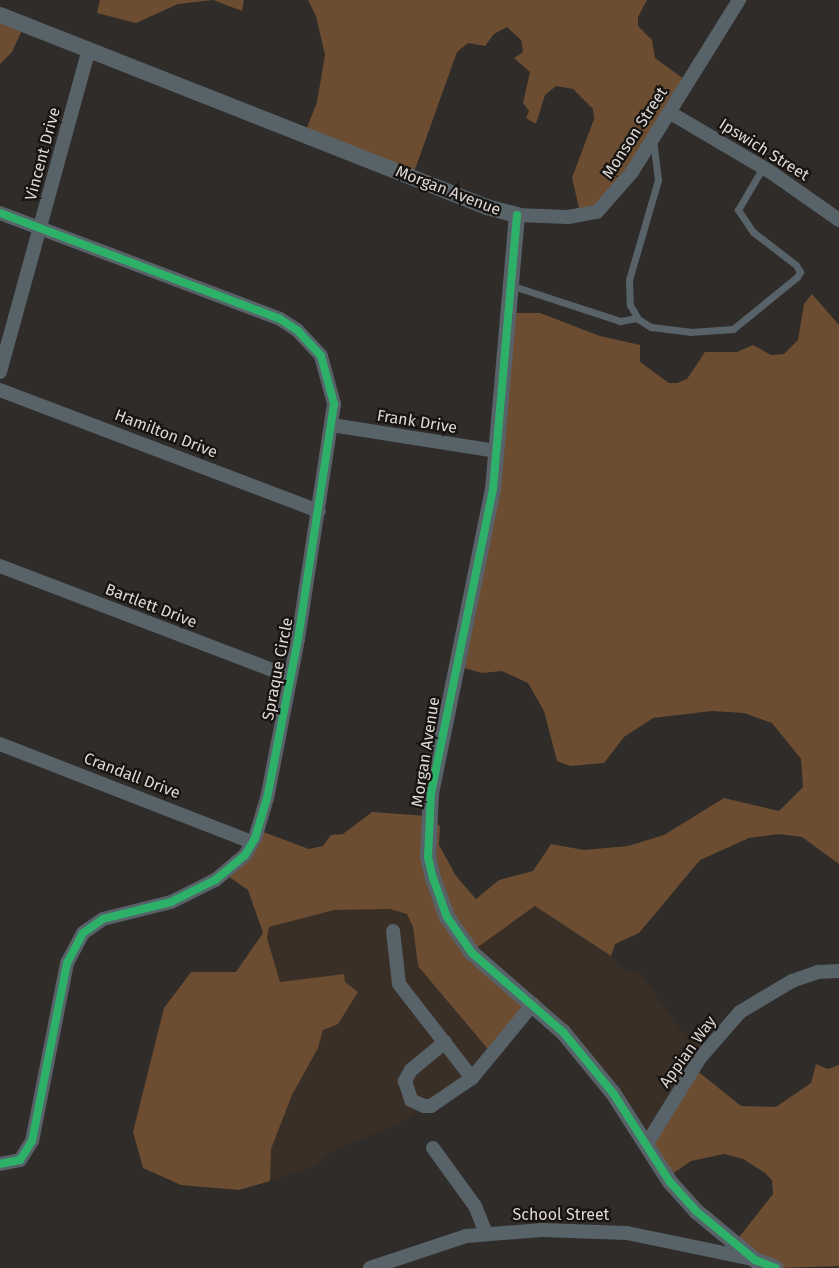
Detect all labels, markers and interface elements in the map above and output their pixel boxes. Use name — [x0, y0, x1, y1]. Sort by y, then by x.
street label: Monson Street — [598, 84, 672, 182]
street label: Vincent Drive — [21, 105, 65, 203]
street label: Ipswich Street — [716, 115, 812, 185]
street label: Morgan Avenue — [393, 162, 503, 220]
street label: Hamilton Drive — [112, 406, 220, 462]
street label: Frank Drive — [376, 406, 458, 438]
street label: Bartlett Drive — [102, 580, 200, 632]
street label: Spraque Circle — [259, 616, 297, 722]
street label: Morgan Avenue — [408, 696, 444, 808]
street label: Crandall Drive — [81, 749, 183, 803]
street label: Appian Way — [656, 1012, 720, 1092]
street label: School Street — [513, 1205, 609, 1225]

